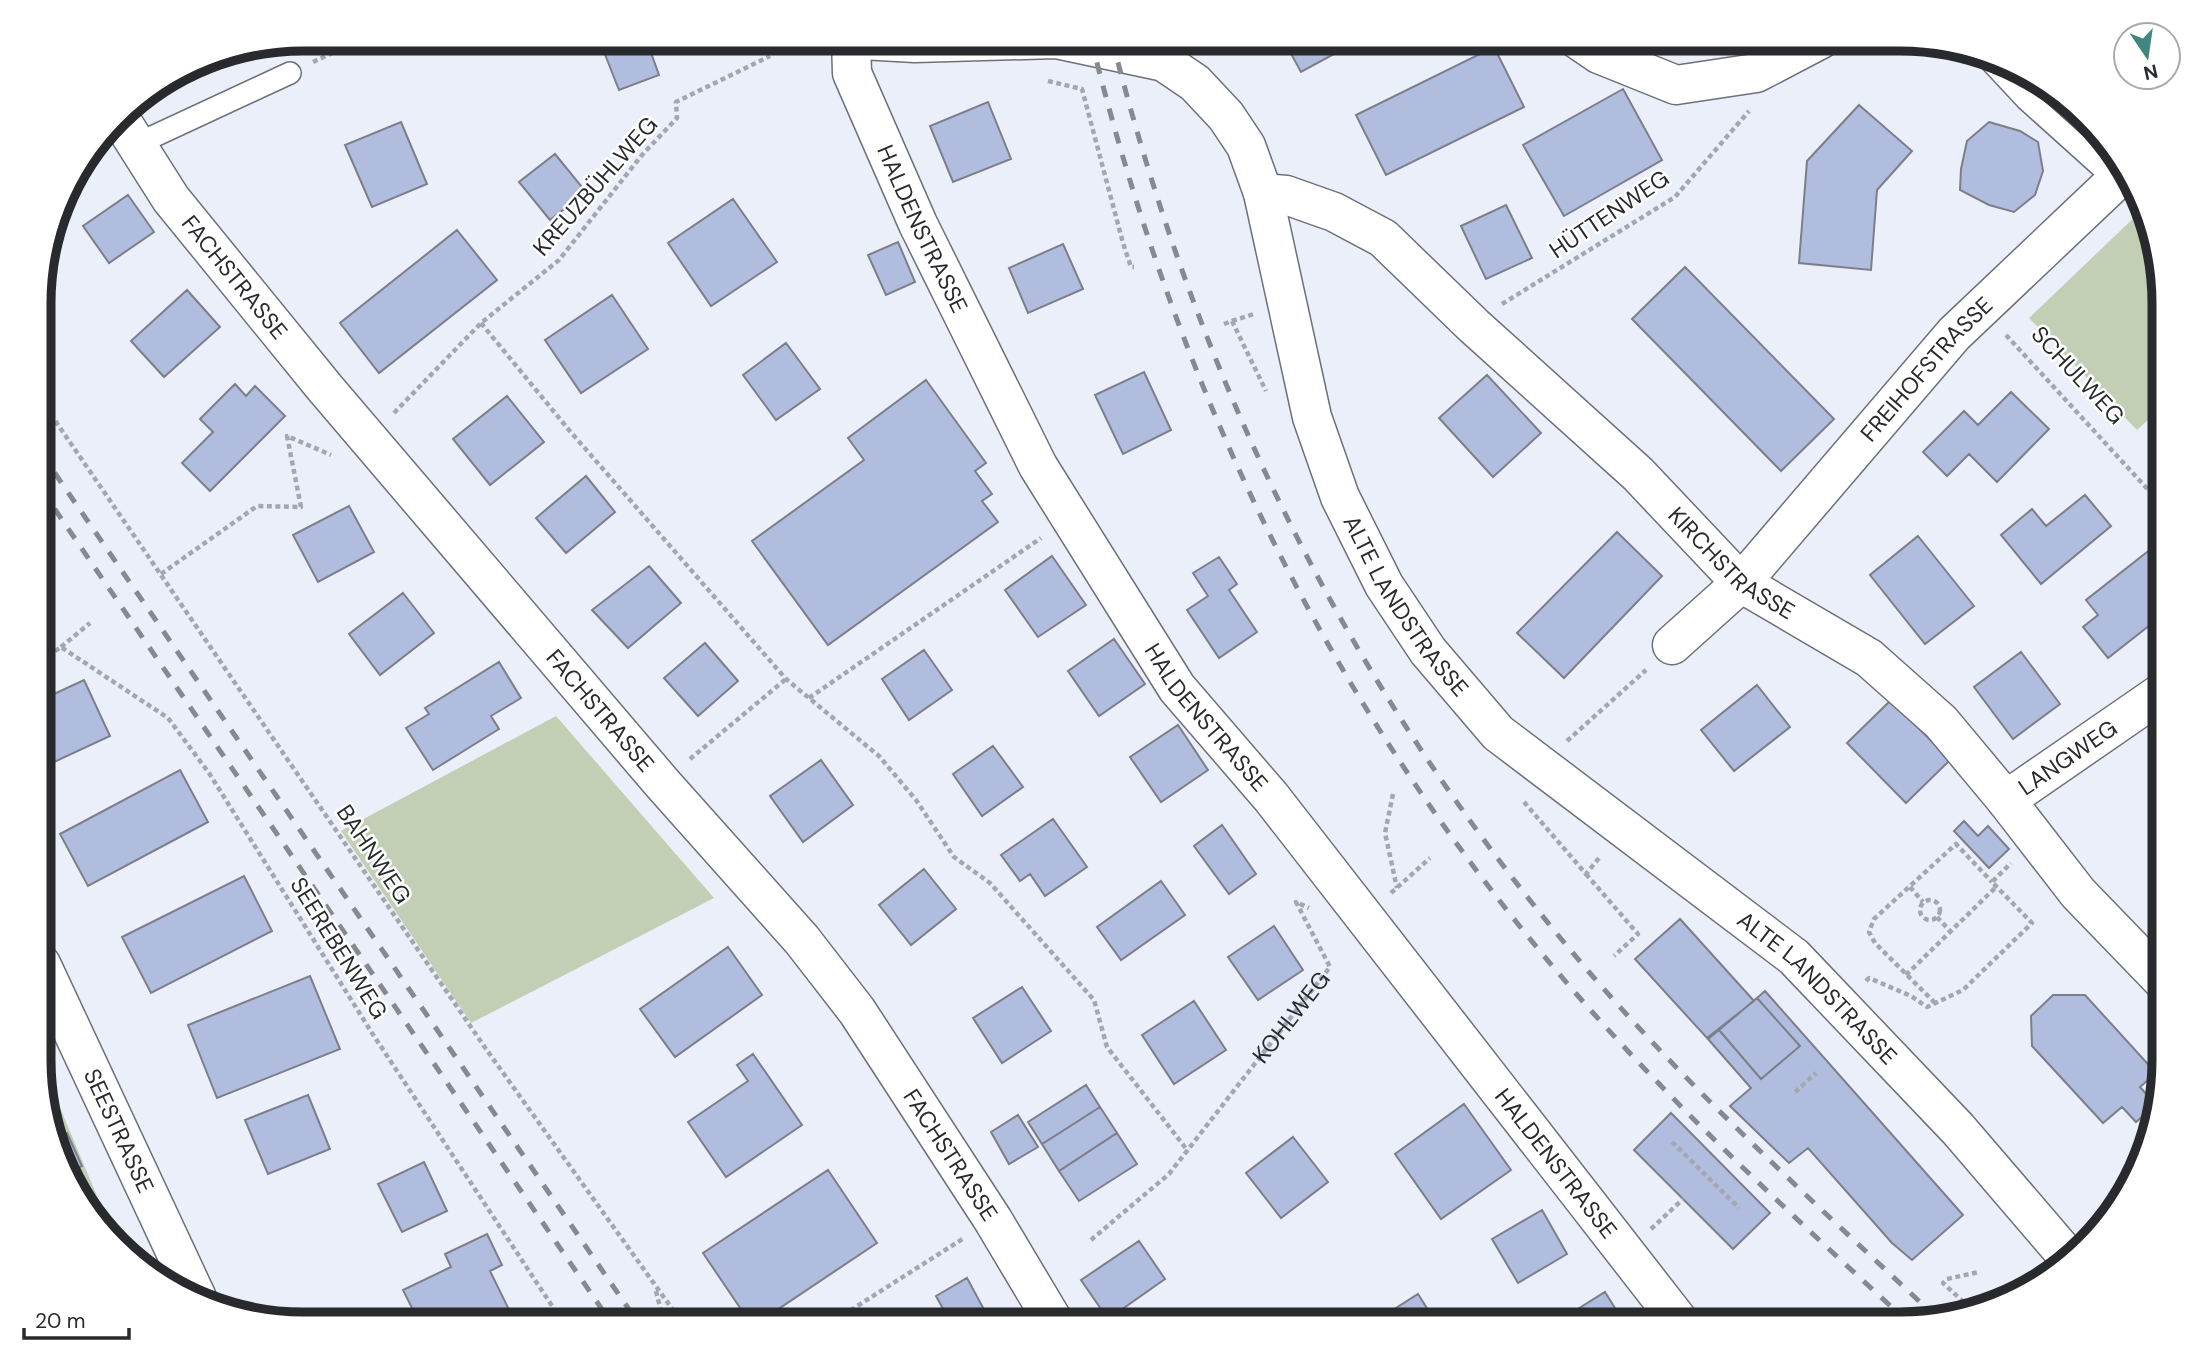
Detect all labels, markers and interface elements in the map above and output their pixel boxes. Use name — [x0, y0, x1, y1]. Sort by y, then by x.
north arrow — [2112, 21, 2182, 91]
text: N — [2141, 58, 2160, 86]
street label: KREUZBÜHLWEG — [526, 110, 664, 262]
street label: HALDENSTRASSE — [870, 140, 975, 318]
street label: HÜTTENWEG — [1543, 163, 1675, 265]
street label: FACHSTRASSE — [175, 209, 294, 346]
street label: FREIHOFSTRASSE — [1854, 290, 1999, 448]
street label: SCHULWEG — [2025, 320, 2131, 430]
street label: KIRCHSTRASSE — [1662, 500, 1800, 626]
street label: ALTE LANDSTRASSE — [1337, 510, 1475, 703]
street label: HALDENSTRASSE — [1138, 638, 1275, 798]
street label: FACHSTRASSE — [540, 643, 661, 778]
street label: LANGWEG — [2013, 713, 2123, 802]
street label: BAHNWEG — [330, 799, 418, 909]
street label: SEEREBENWEG — [284, 872, 394, 1024]
street label: ALTE LANDSTRASSE — [1731, 904, 1904, 1071]
street label: KOHLWEG — [1246, 965, 1336, 1069]
street label: SEESTRASSE — [77, 1064, 161, 1198]
street label: HALDENSTRASSE — [1488, 1082, 1624, 1245]
street label: FACHSTRASSE — [897, 1083, 1005, 1227]
scale bar — [24, 1296, 130, 1340]
text: 20 m — [35, 1307, 86, 1335]

